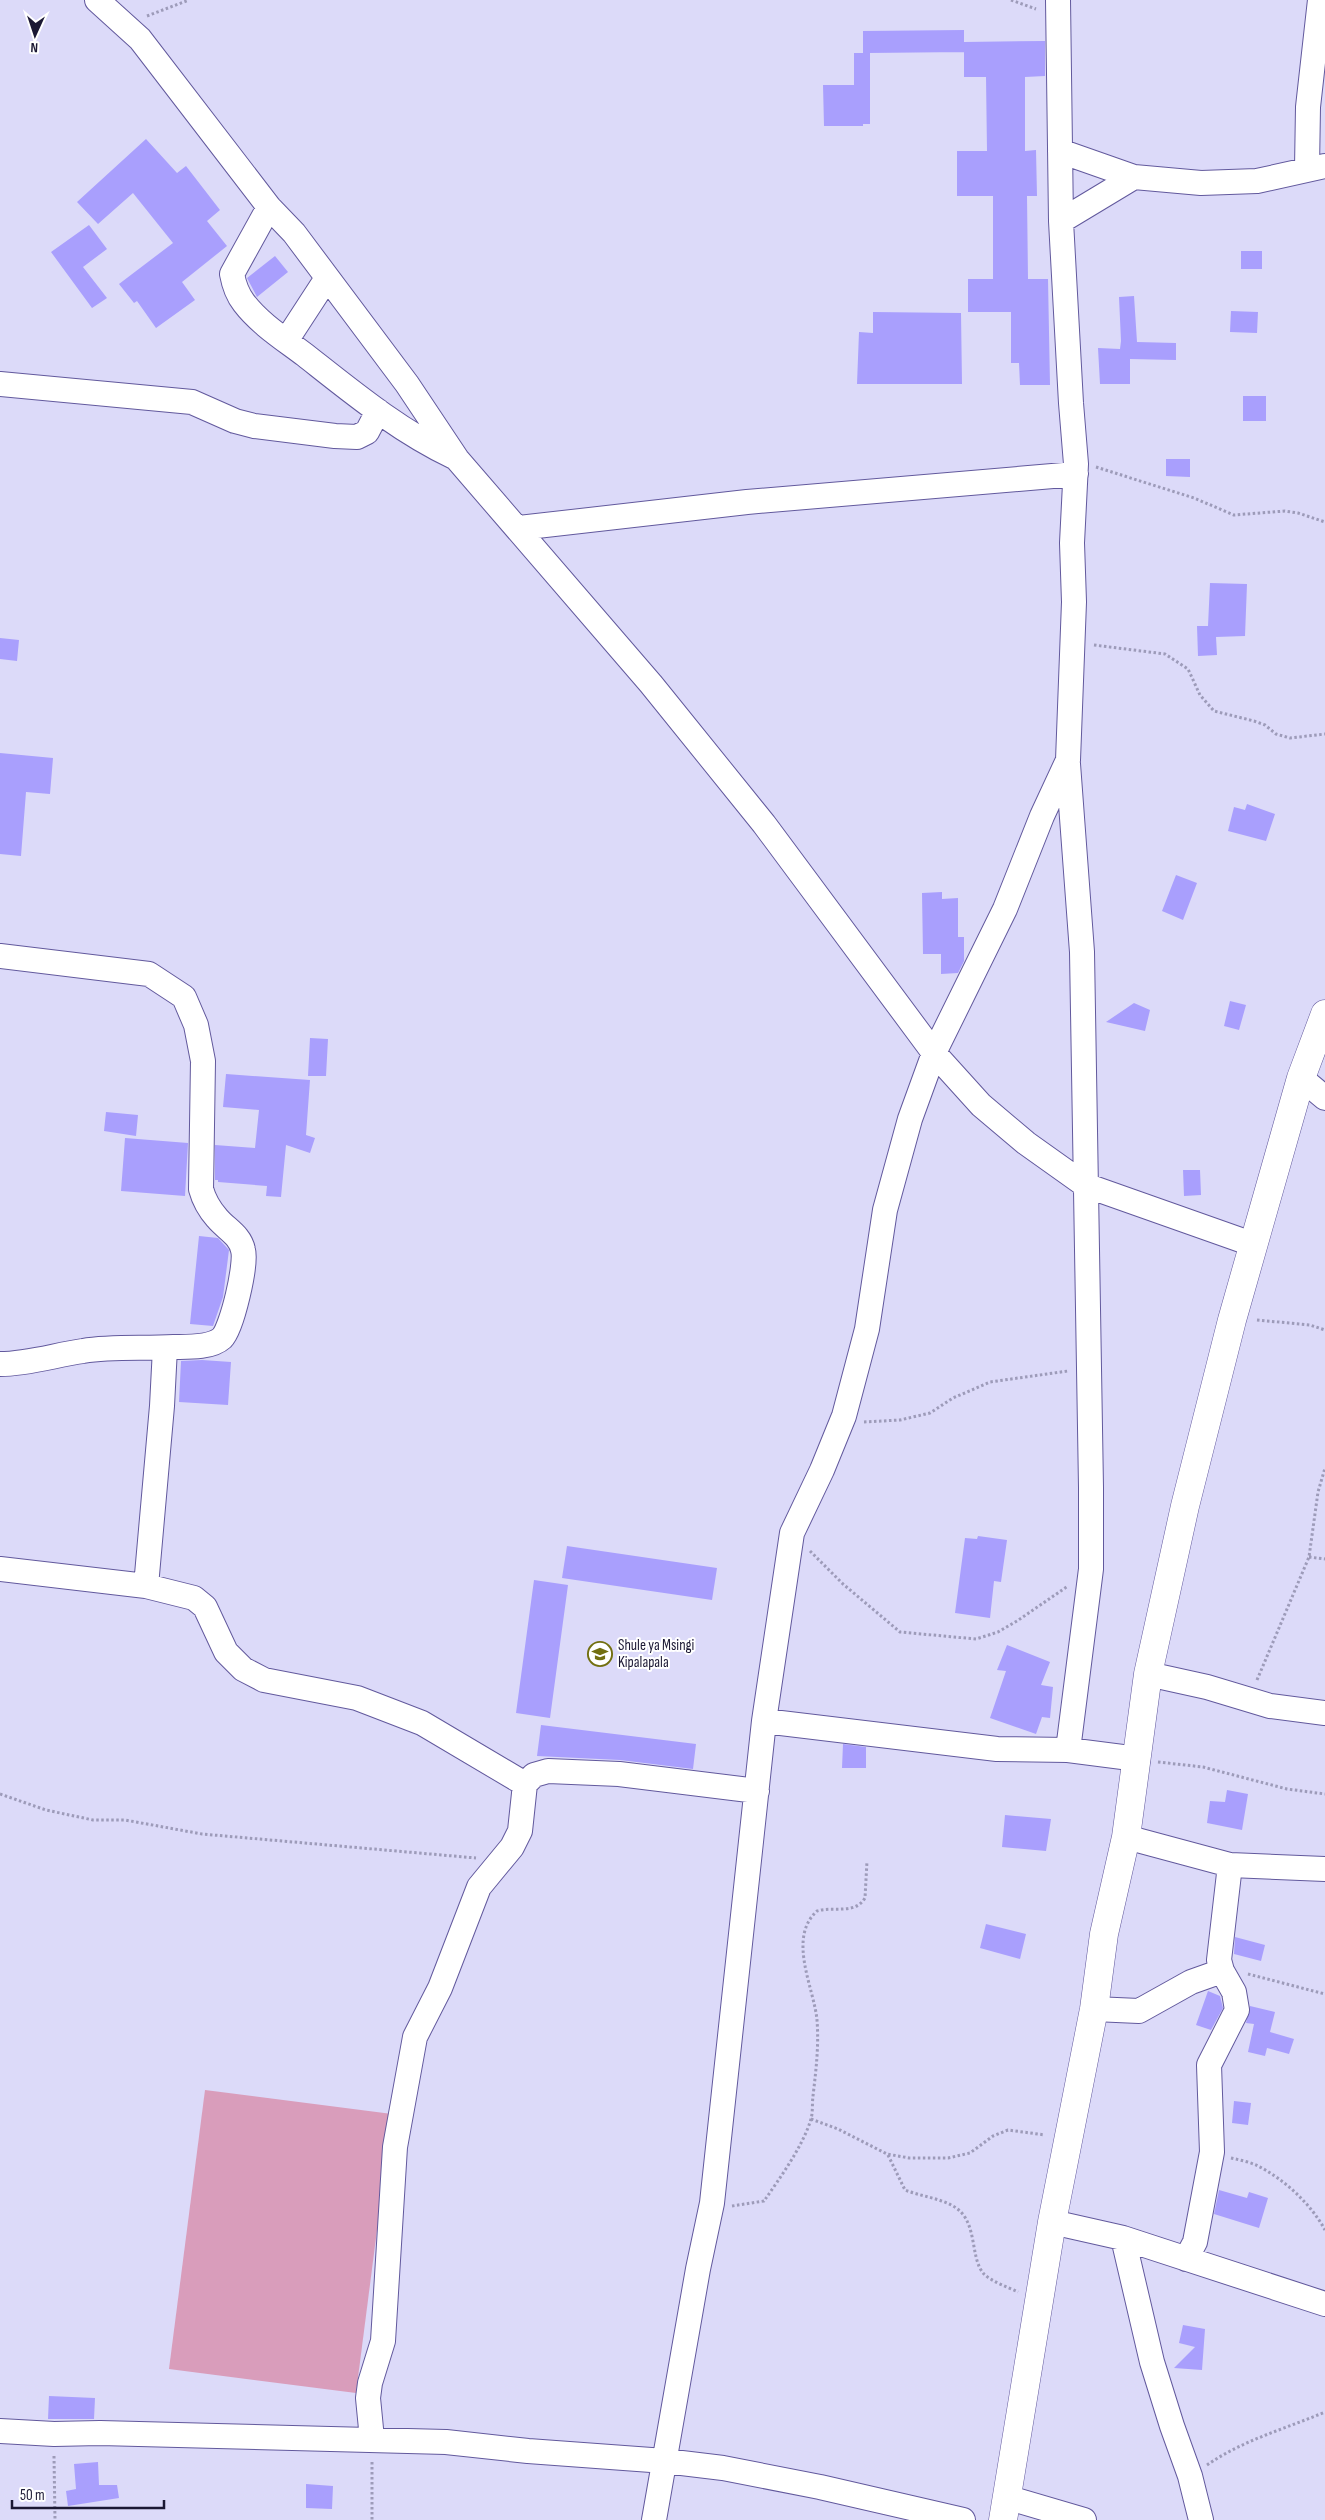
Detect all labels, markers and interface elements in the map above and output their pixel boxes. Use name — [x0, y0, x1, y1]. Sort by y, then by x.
north arrow — [10, 10, 60, 60]
text: N — [30, 39, 39, 56]
place label: Shule ya Msingi Kipalapala — [618, 1636, 695, 1672]
school or university icon: Shule ya Msingi Kipalapala — [587, 1641, 613, 1667]
scale bar — [12, 2478, 165, 2510]
text: 50 m — [20, 2486, 45, 2505]

